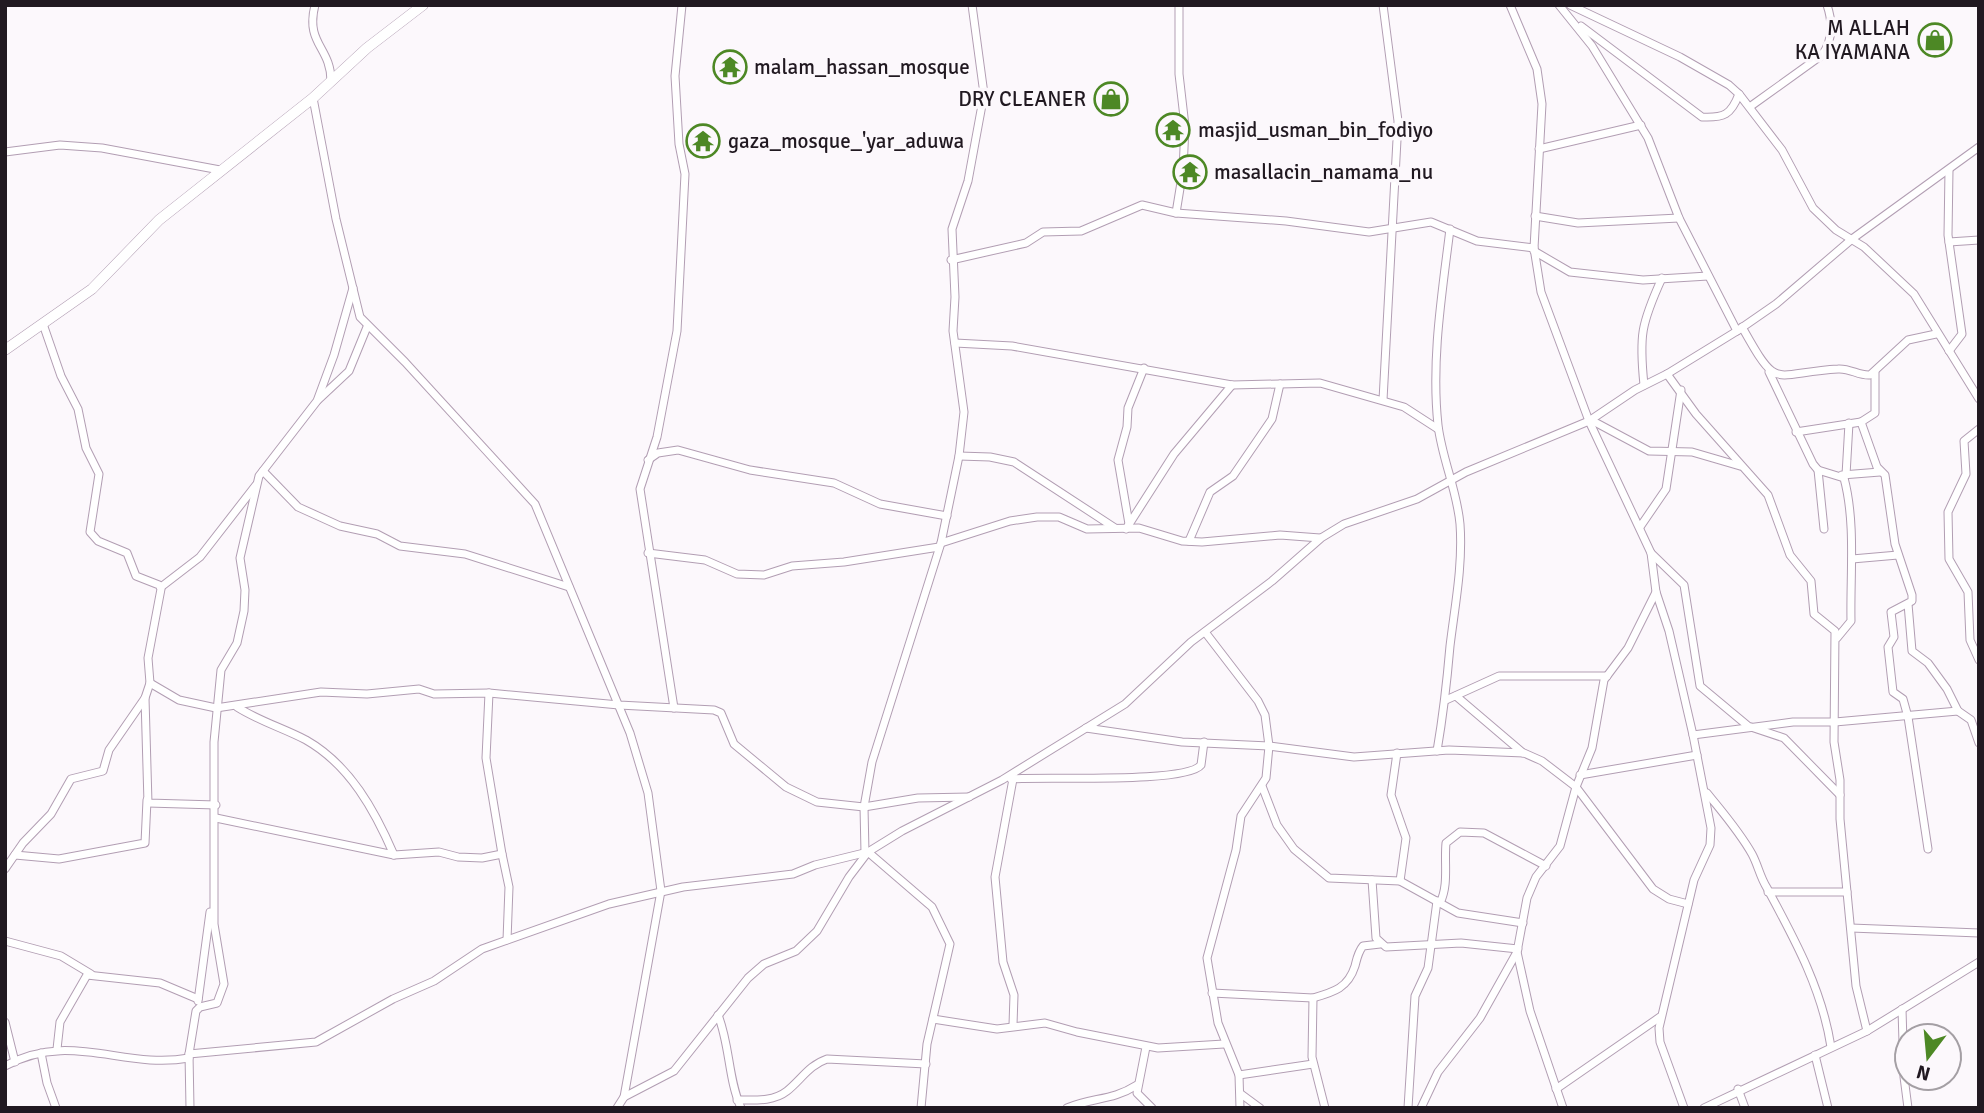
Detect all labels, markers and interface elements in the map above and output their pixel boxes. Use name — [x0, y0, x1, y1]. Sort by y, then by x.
place label: M ALLAH KA IYAMANA — [1795, 15, 1910, 65]
shop icon: M ALLAH KA IYAMANA — [1916, 21, 1954, 59]
temple icon: malam_hassan_mosque — [711, 48, 749, 86]
place label: malam_hassan_mosque — [754, 54, 970, 80]
shop icon: DRY CLEANER — [1092, 80, 1130, 118]
place label: DRY CLEANER — [958, 86, 1086, 112]
temple icon: masjid_usman_bin_fodiyo — [1154, 111, 1192, 149]
place label: masjid_usman_bin_fodiyo — [1198, 117, 1433, 143]
temple icon: gaza_mosque_'yar_aduwa — [684, 122, 722, 160]
place label: gaza_mosque_'yar_aduwa — [728, 128, 964, 154]
temple icon: masallacin_namama_nu — [1171, 153, 1209, 191]
place label: masallacin_namama_nu — [1214, 159, 1433, 185]
north arrow — [1893, 1022, 1963, 1092]
text: N — [1914, 1059, 1933, 1086]

